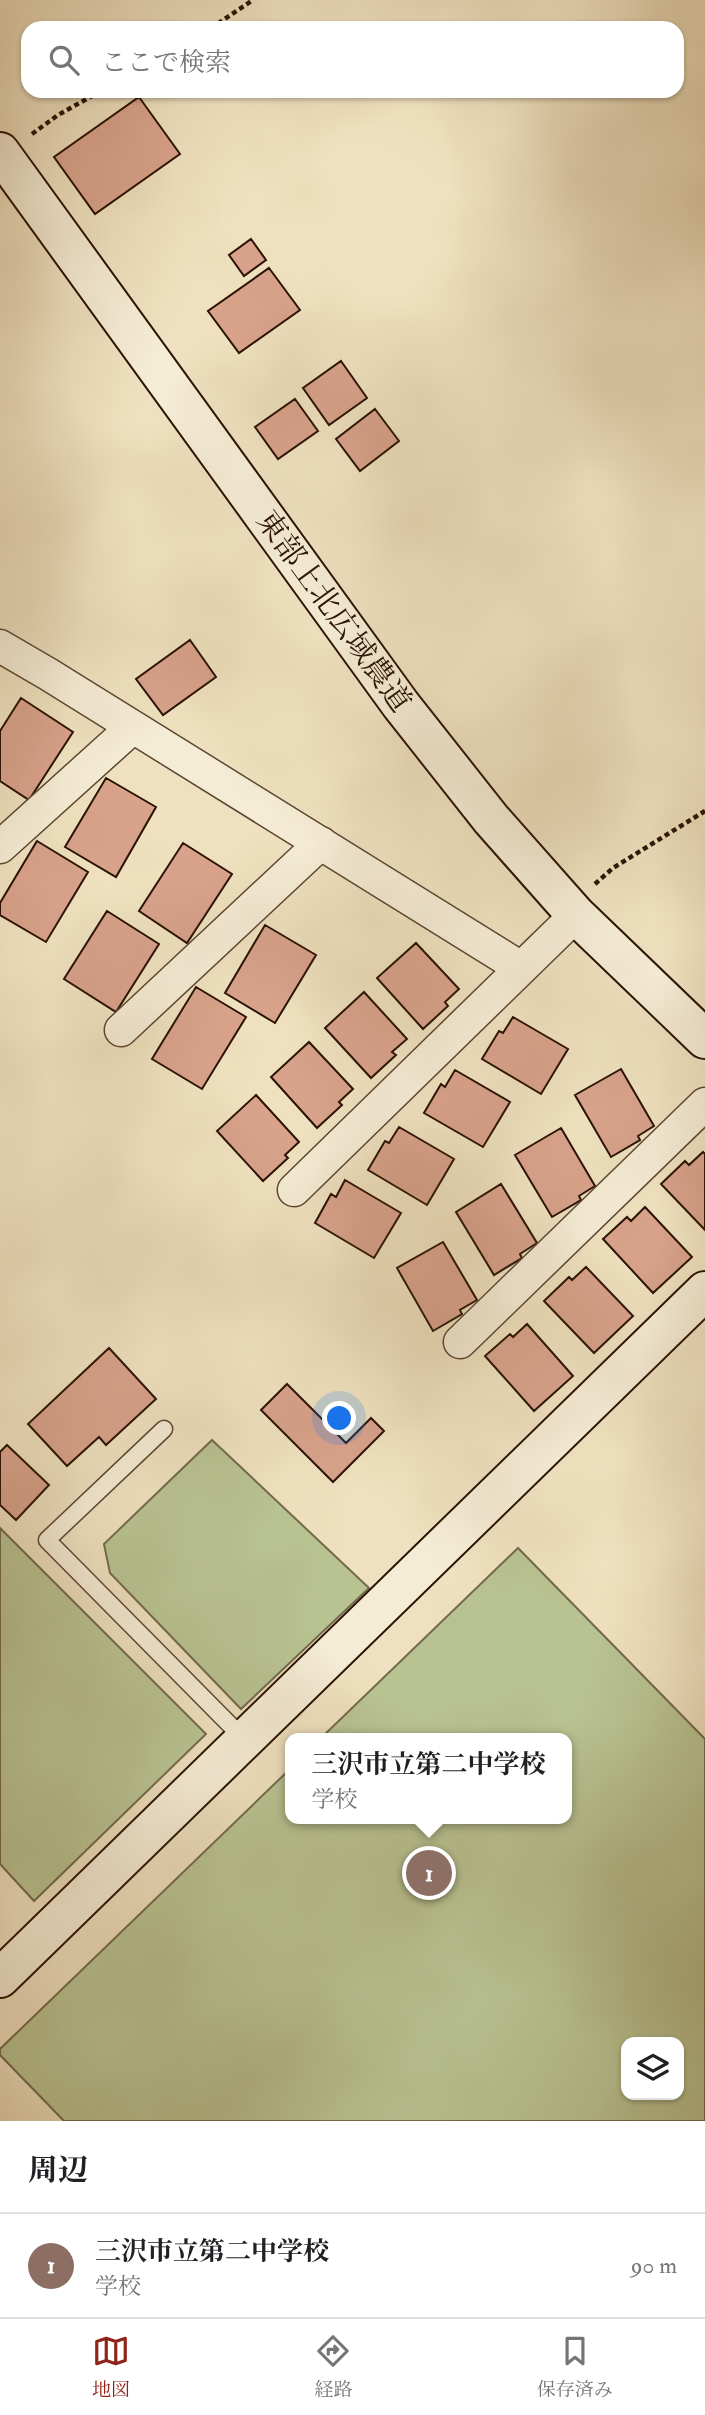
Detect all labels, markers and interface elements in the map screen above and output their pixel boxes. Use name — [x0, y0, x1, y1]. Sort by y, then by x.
search box — [21, 21, 684, 98]
icon: search — [45, 41, 83, 79]
text: ここで検索 — [101, 47, 231, 79]
street label: 東部上北広域農道 — [248, 503, 419, 719]
your location — [322, 1401, 356, 1435]
popup — [285, 1733, 572, 1824]
text: 三沢市立第二中学校 — [311, 1749, 546, 1781]
text: 学校 — [311, 1785, 357, 1814]
pin: 1 — [406, 1847, 452, 1899]
map controls — [621, 2037, 684, 2100]
button: layers — [621, 2037, 684, 2100]
text: 周辺 — [28, 2152, 88, 2189]
text: 三沢市立第二中学校 — [95, 2236, 329, 2268]
text: 1 — [47, 2251, 55, 2280]
text: 90 m — [631, 2251, 677, 2280]
text: 学校 — [95, 2272, 141, 2301]
tab: 地図 — [92, 2332, 130, 2402]
tab: 経路 — [314, 2332, 353, 2402]
tab: 保存済み — [537, 2332, 613, 2402]

